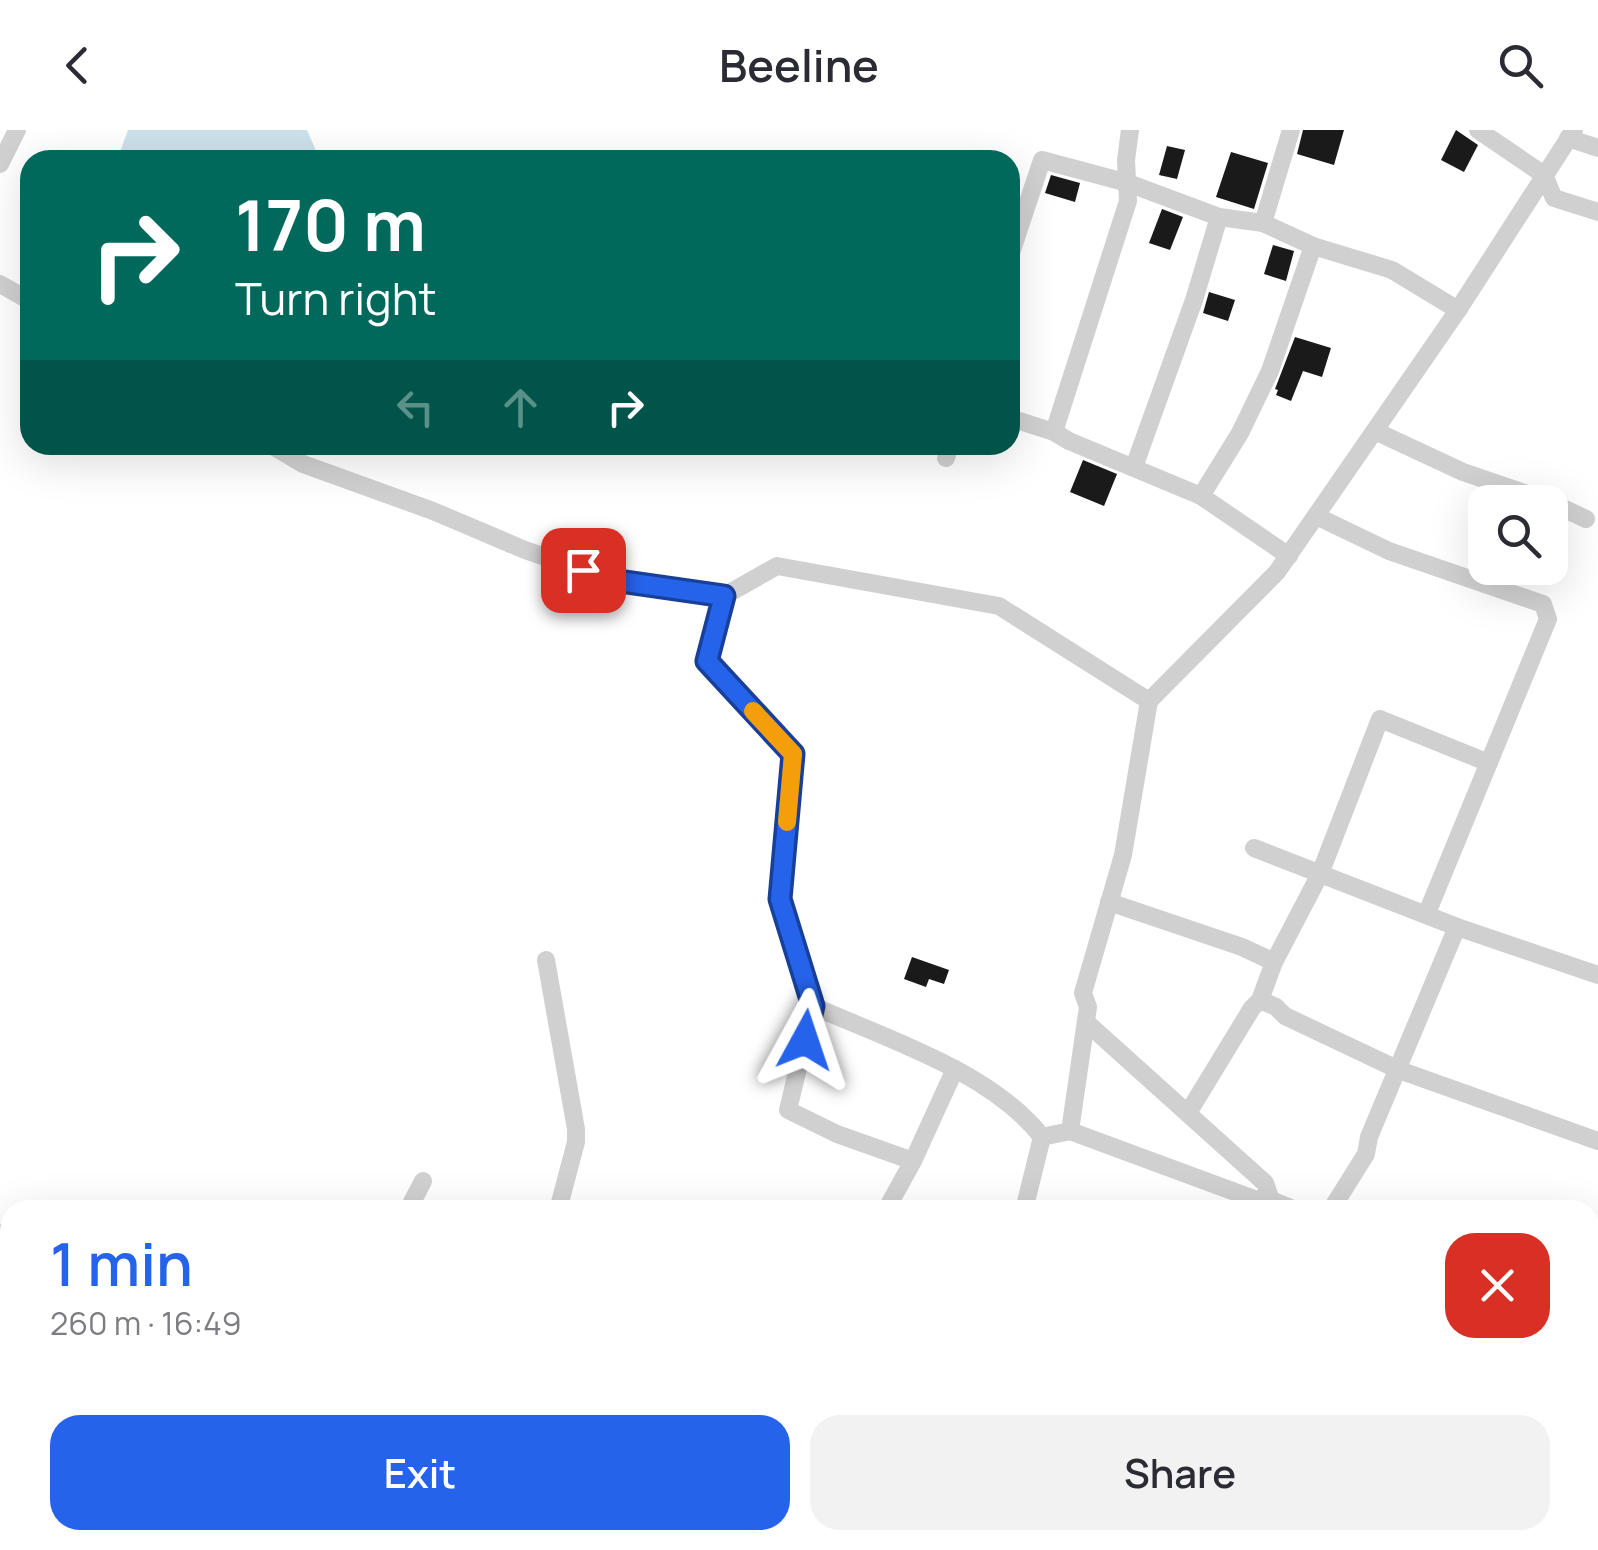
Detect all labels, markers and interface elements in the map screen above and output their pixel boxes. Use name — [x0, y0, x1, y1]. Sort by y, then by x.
text: Beeline — [719, 34, 879, 96]
icon: back — [50, 38, 105, 93]
icon: search — [1493, 38, 1548, 93]
text: 170 m — [235, 176, 426, 272]
icon: right — [70, 190, 200, 320]
text: Turn right — [235, 267, 436, 329]
icon: left — [388, 380, 443, 435]
icon: ahead — [493, 380, 548, 435]
icon: right — [598, 380, 653, 435]
map controls — [1468, 485, 1568, 585]
button: search — [1468, 485, 1568, 585]
pin — [541, 528, 626, 613]
icon: arrive — [556, 543, 611, 598]
position arrow — [753, 988, 857, 1092]
text: 1 min — [50, 1222, 193, 1304]
button: close — [1445, 1233, 1550, 1338]
text: 260 m · 16:49 — [50, 1301, 242, 1345]
button: Exit — [50, 1415, 790, 1530]
button: Share — [810, 1415, 1550, 1530]

